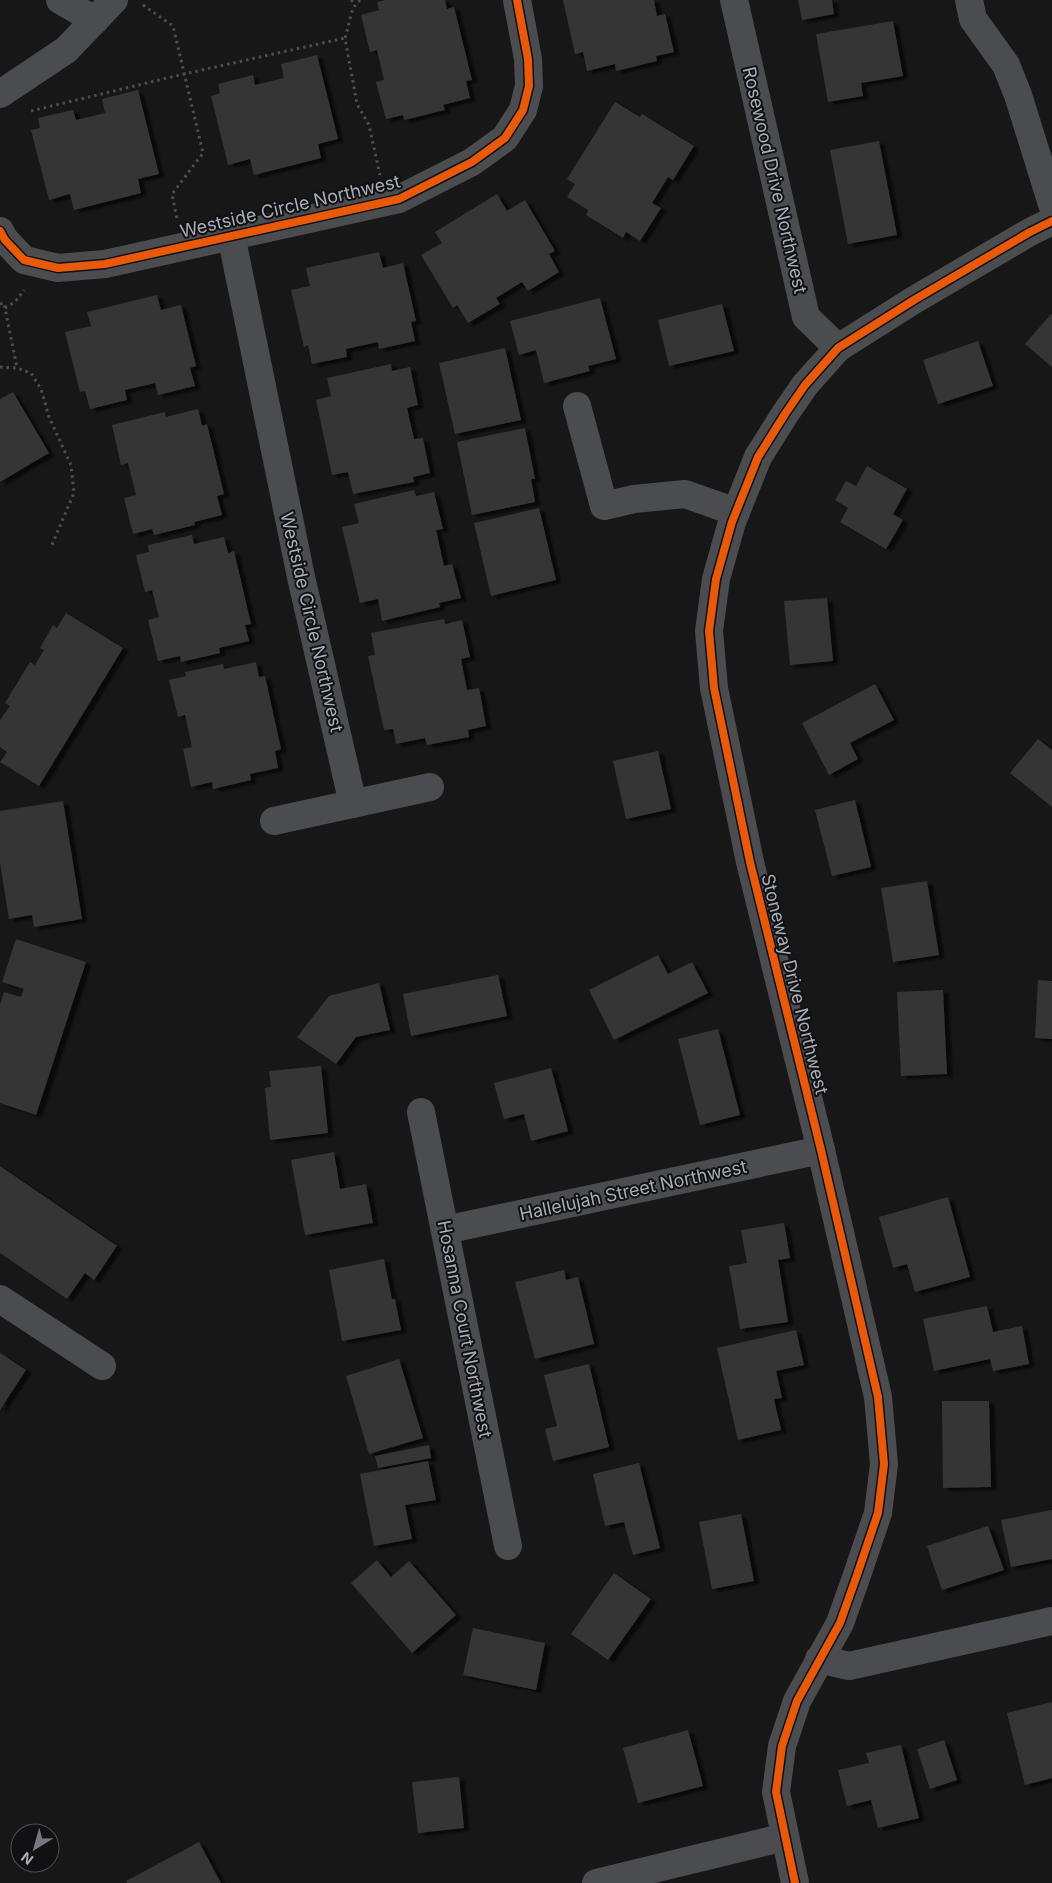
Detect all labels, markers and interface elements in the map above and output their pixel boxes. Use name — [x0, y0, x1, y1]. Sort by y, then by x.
street label: Rosewood Drive Northwest — [739, 65, 811, 295]
street label: Westside Circle Northwest — [178, 170, 402, 242]
street label: Westside Circle Northwest — [276, 510, 348, 734]
street label: Stoneway Drive Northwest — [757, 872, 833, 1097]
street label: Hallelujah Street Northwest — [517, 1156, 749, 1224]
street label: Hosanna Court Northwest — [434, 1219, 496, 1440]
north arrow — [10, 1823, 60, 1873]
text: N — [17, 1849, 36, 1869]

